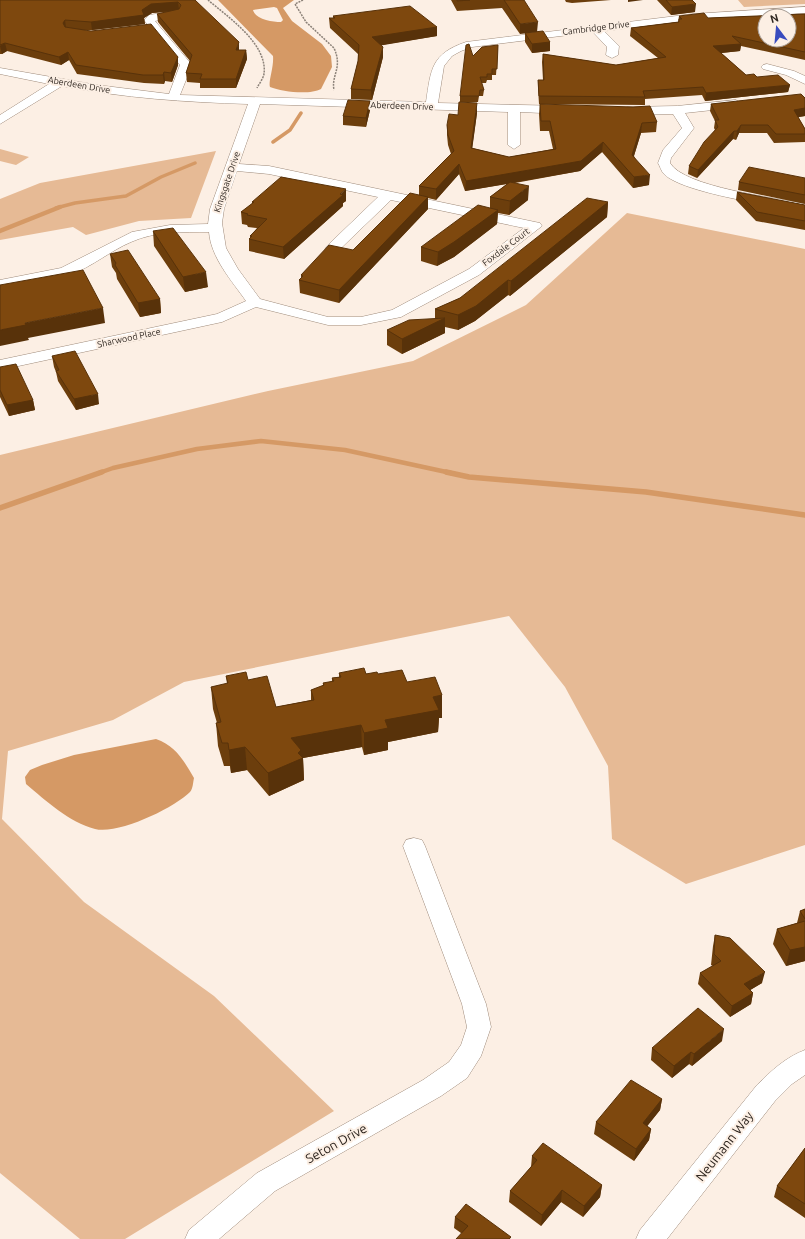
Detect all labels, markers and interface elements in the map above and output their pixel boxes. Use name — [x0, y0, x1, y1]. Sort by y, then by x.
north arrow — [757, 8, 797, 48]
text: N — [769, 11, 780, 25]
street label: Cambridge Drive — [562, 19, 630, 37]
street label: Aberdeen Drive — [47, 75, 111, 95]
street label: Aberdeen Drive — [370, 100, 434, 112]
street label: Kingsgate Drive — [212, 150, 242, 214]
street label: Foxdale Court — [480, 226, 532, 268]
street label: Sharwood Place — [96, 326, 162, 350]
street label: Neumann Way — [693, 1108, 755, 1184]
street label: Seton Drive — [303, 1120, 369, 1166]

